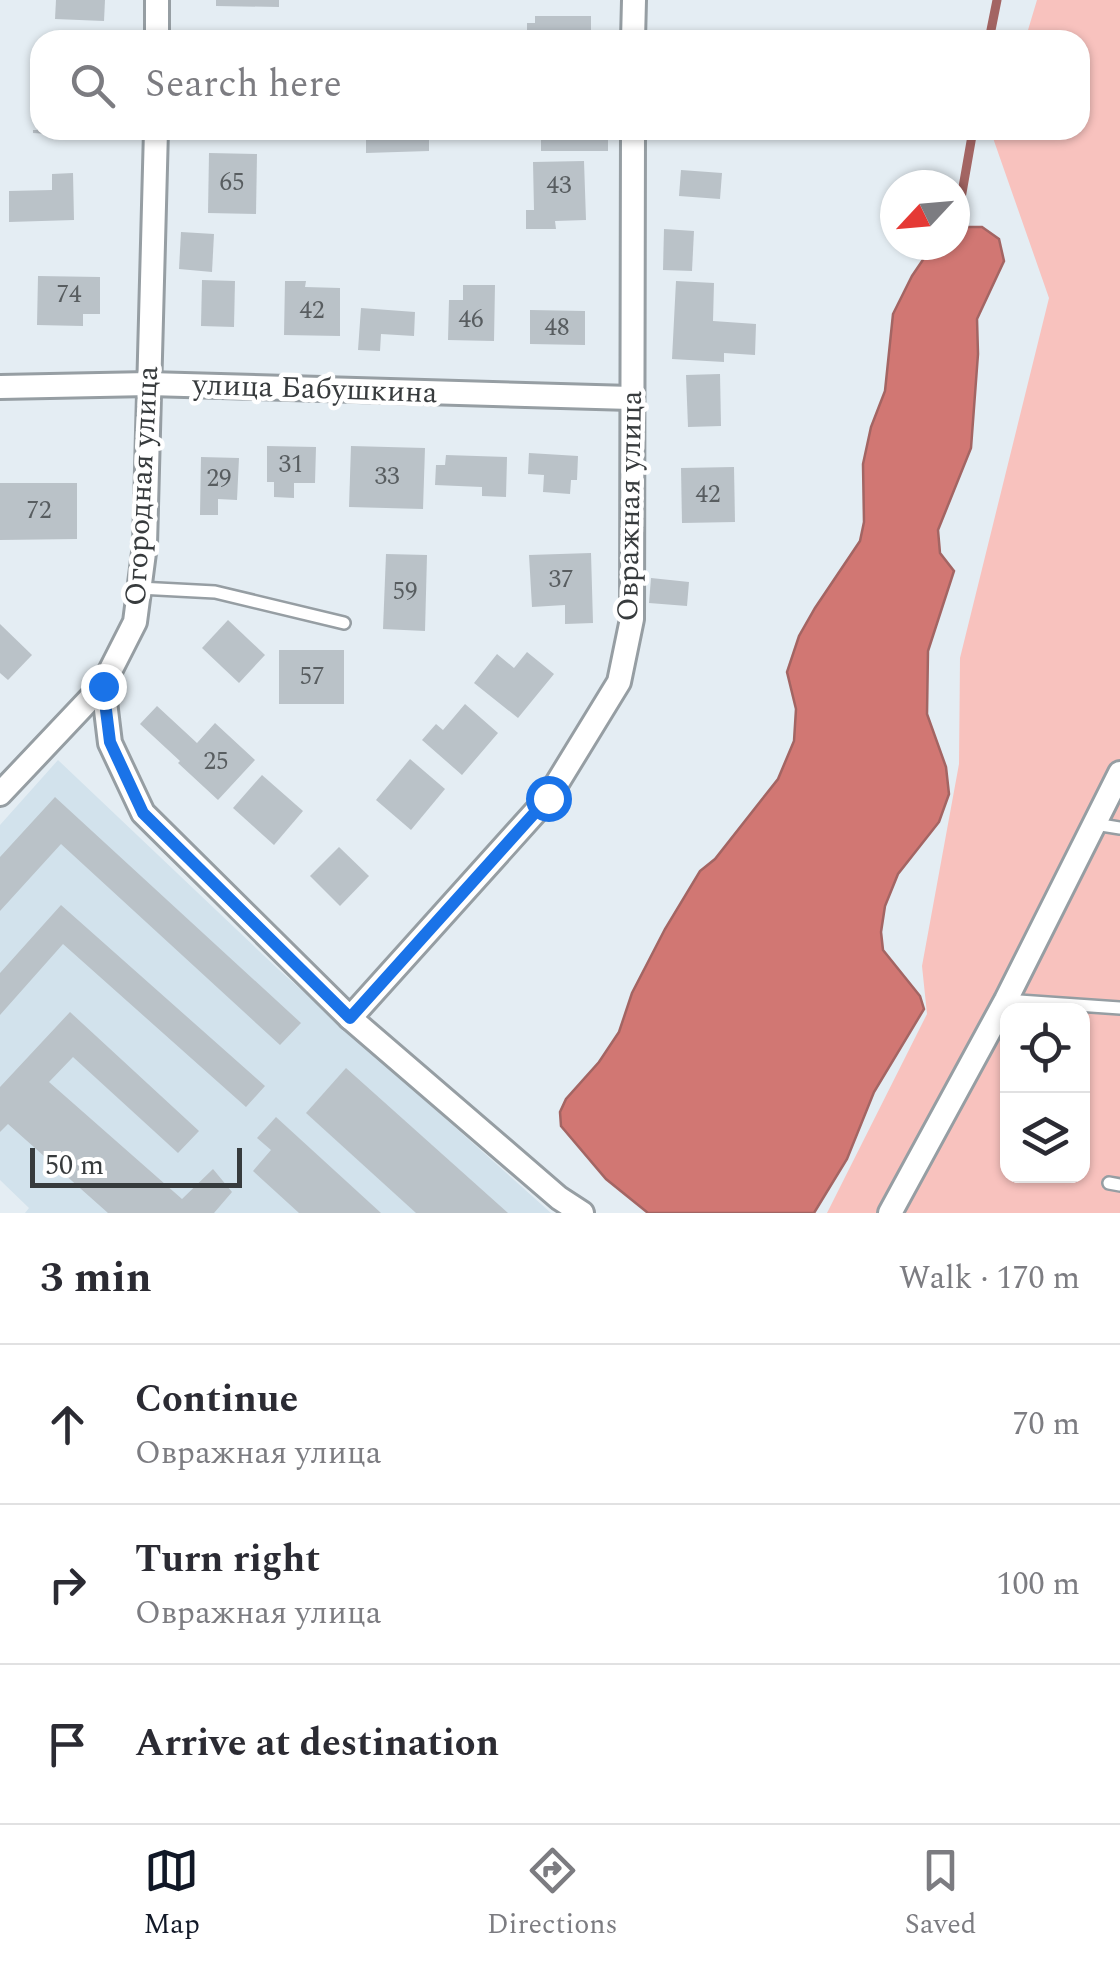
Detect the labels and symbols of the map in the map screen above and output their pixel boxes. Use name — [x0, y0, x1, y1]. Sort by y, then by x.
house number: 65 — [219, 164, 245, 202]
house number: 43 — [546, 167, 572, 205]
north arrow — [880, 170, 970, 260]
house number: 74 — [56, 276, 82, 314]
house number: 42 — [299, 292, 325, 330]
house number: 46 — [458, 301, 484, 339]
house number: 48 — [544, 309, 570, 347]
street label: улица Бабушкина — [191, 362, 439, 416]
street label: Огородная улица — [113, 364, 171, 607]
street label: Овражная улица — [605, 390, 655, 622]
house number: 31 — [278, 446, 304, 484]
house number: 33 — [374, 458, 400, 496]
house number: 29 — [206, 460, 232, 498]
house number: 42 — [695, 476, 721, 514]
house number: 72 — [26, 492, 52, 530]
house number: 37 — [548, 561, 574, 599]
house number: 59 — [392, 573, 418, 611]
house number: 57 — [299, 658, 325, 696]
route end — [81, 664, 127, 710]
house number: 25 — [203, 743, 229, 781]
route start — [526, 776, 572, 822]
scale bar — [30, 1143, 242, 1188]

